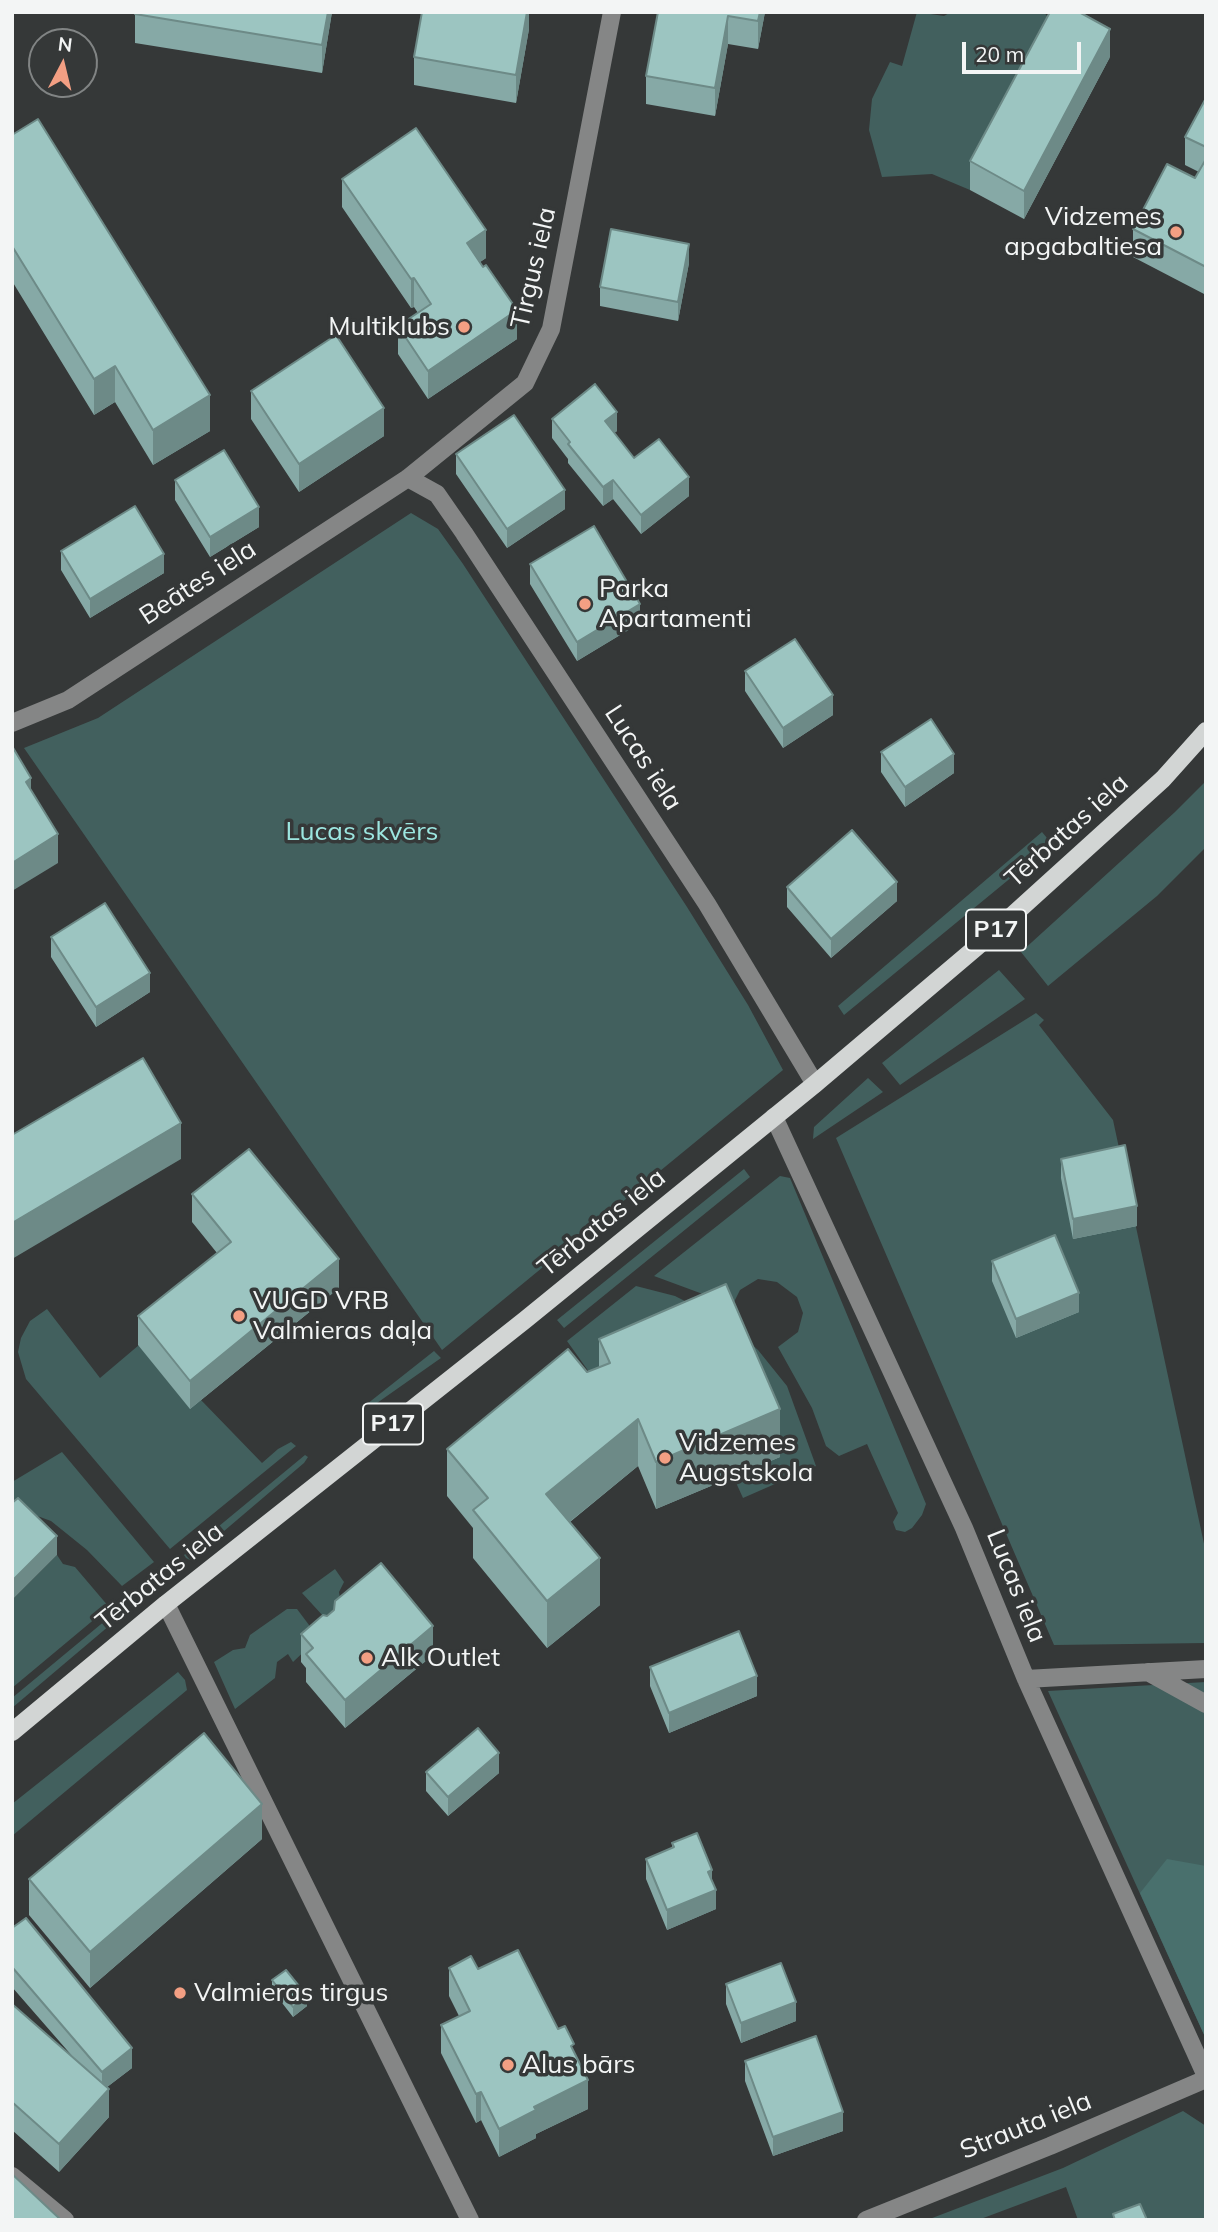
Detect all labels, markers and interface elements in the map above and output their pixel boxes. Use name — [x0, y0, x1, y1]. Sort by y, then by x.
north arrow — [28, 28, 98, 98]
scale bar — [966, 28, 1085, 72]
text: N — [57, 31, 74, 57]
text: 20 m — [975, 41, 1024, 67]
place label: Vidzemes apgabaltiesa — [1004, 201, 1162, 262]
street label: Tirgus iela — [505, 204, 563, 332]
marker: Vidzemes apgabaltiesa — [1168, 224, 1184, 240]
place label: Multiklubs — [328, 311, 450, 343]
marker: Multiklubs — [456, 319, 472, 335]
street label: Beātes iela — [134, 534, 262, 632]
place label: Parka Apartamenti — [599, 573, 752, 634]
marker: Parka Apartamenti — [577, 596, 593, 612]
street label: Lucas iela — [597, 700, 689, 816]
street label: Tērbatas iela — [999, 768, 1135, 894]
park label: Lucas skvērs — [286, 816, 438, 848]
road number: P17 — [966, 910, 1026, 950]
street label: Tērbatas iela — [532, 1162, 672, 1284]
place label: VUGD VRB Valmieras daļa — [253, 1285, 432, 1346]
marker: VUGD VRB Valmieras daļa — [231, 1308, 247, 1324]
road number: P17 — [363, 1404, 423, 1444]
place label: Vidzemes Augstskola — [679, 1427, 813, 1488]
marker: Vidzemes Augstskola — [657, 1450, 673, 1466]
street label: Tērbatas iela — [90, 1516, 230, 1638]
street label: Lucas iela — [979, 1525, 1053, 1647]
place label: Alk Outlet — [381, 1642, 500, 1674]
marker: Alk Outlet — [359, 1650, 375, 1666]
place label: Valmieras tirgus — [194, 1977, 388, 2009]
marker: Valmieras tirgus — [172, 1985, 188, 2001]
place label: Alus bārs — [522, 2049, 635, 2081]
marker: Alus bārs — [500, 2057, 516, 2073]
street label: Strauta iela — [956, 2086, 1096, 2166]

